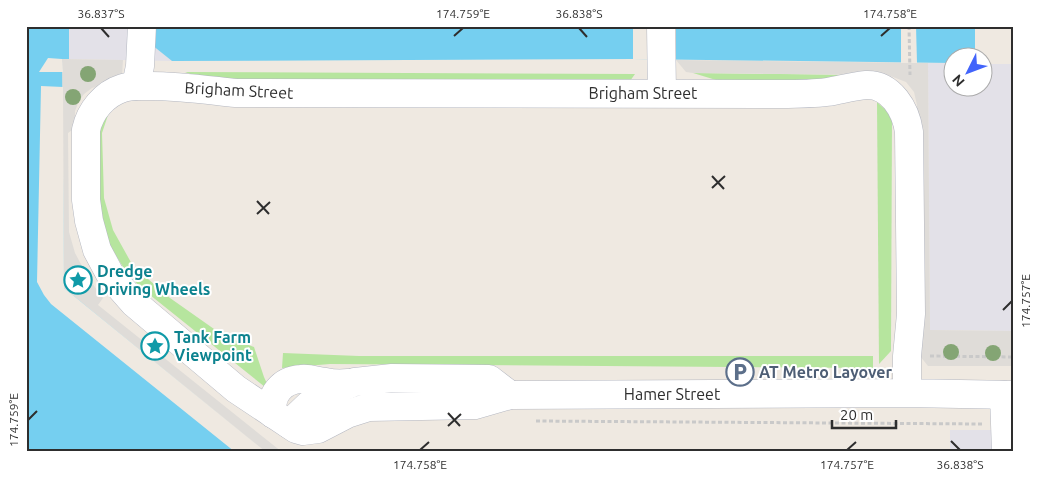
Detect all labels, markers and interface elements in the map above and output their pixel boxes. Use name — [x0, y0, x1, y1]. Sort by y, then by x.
text: 36.837°S — [78, 7, 124, 20]
text: 174.759°E — [436, 7, 490, 20]
text: 36.838°S — [556, 7, 602, 20]
text: 174.758°E — [863, 7, 917, 20]
north arrow — [942, 48, 992, 98]
text: N — [949, 71, 968, 90]
street label: Brigham Street — [184, 78, 295, 102]
street label: Brigham Street — [589, 84, 698, 102]
place label: Dredge Driving Wheels — [97, 262, 210, 298]
place icon: Dredge Driving Wheels — [63, 265, 93, 295]
text: 174.757°E — [1019, 274, 1032, 328]
place label: Tank Farm Viewpoint — [174, 328, 252, 364]
place icon: Tank Farm Viewpoint — [140, 331, 170, 361]
parking icon: AT Metro Layover — [725, 357, 755, 387]
place label: AT Metro Layover — [759, 363, 893, 381]
street label: Hamer Street — [624, 385, 721, 403]
text: 174.759°E — [7, 393, 20, 447]
scale bar — [832, 398, 896, 430]
text: 20 m — [840, 406, 873, 423]
text: 174.758°E — [393, 458, 447, 471]
text: 174.757°E — [820, 458, 874, 471]
text: 36.838°S — [937, 458, 983, 471]

